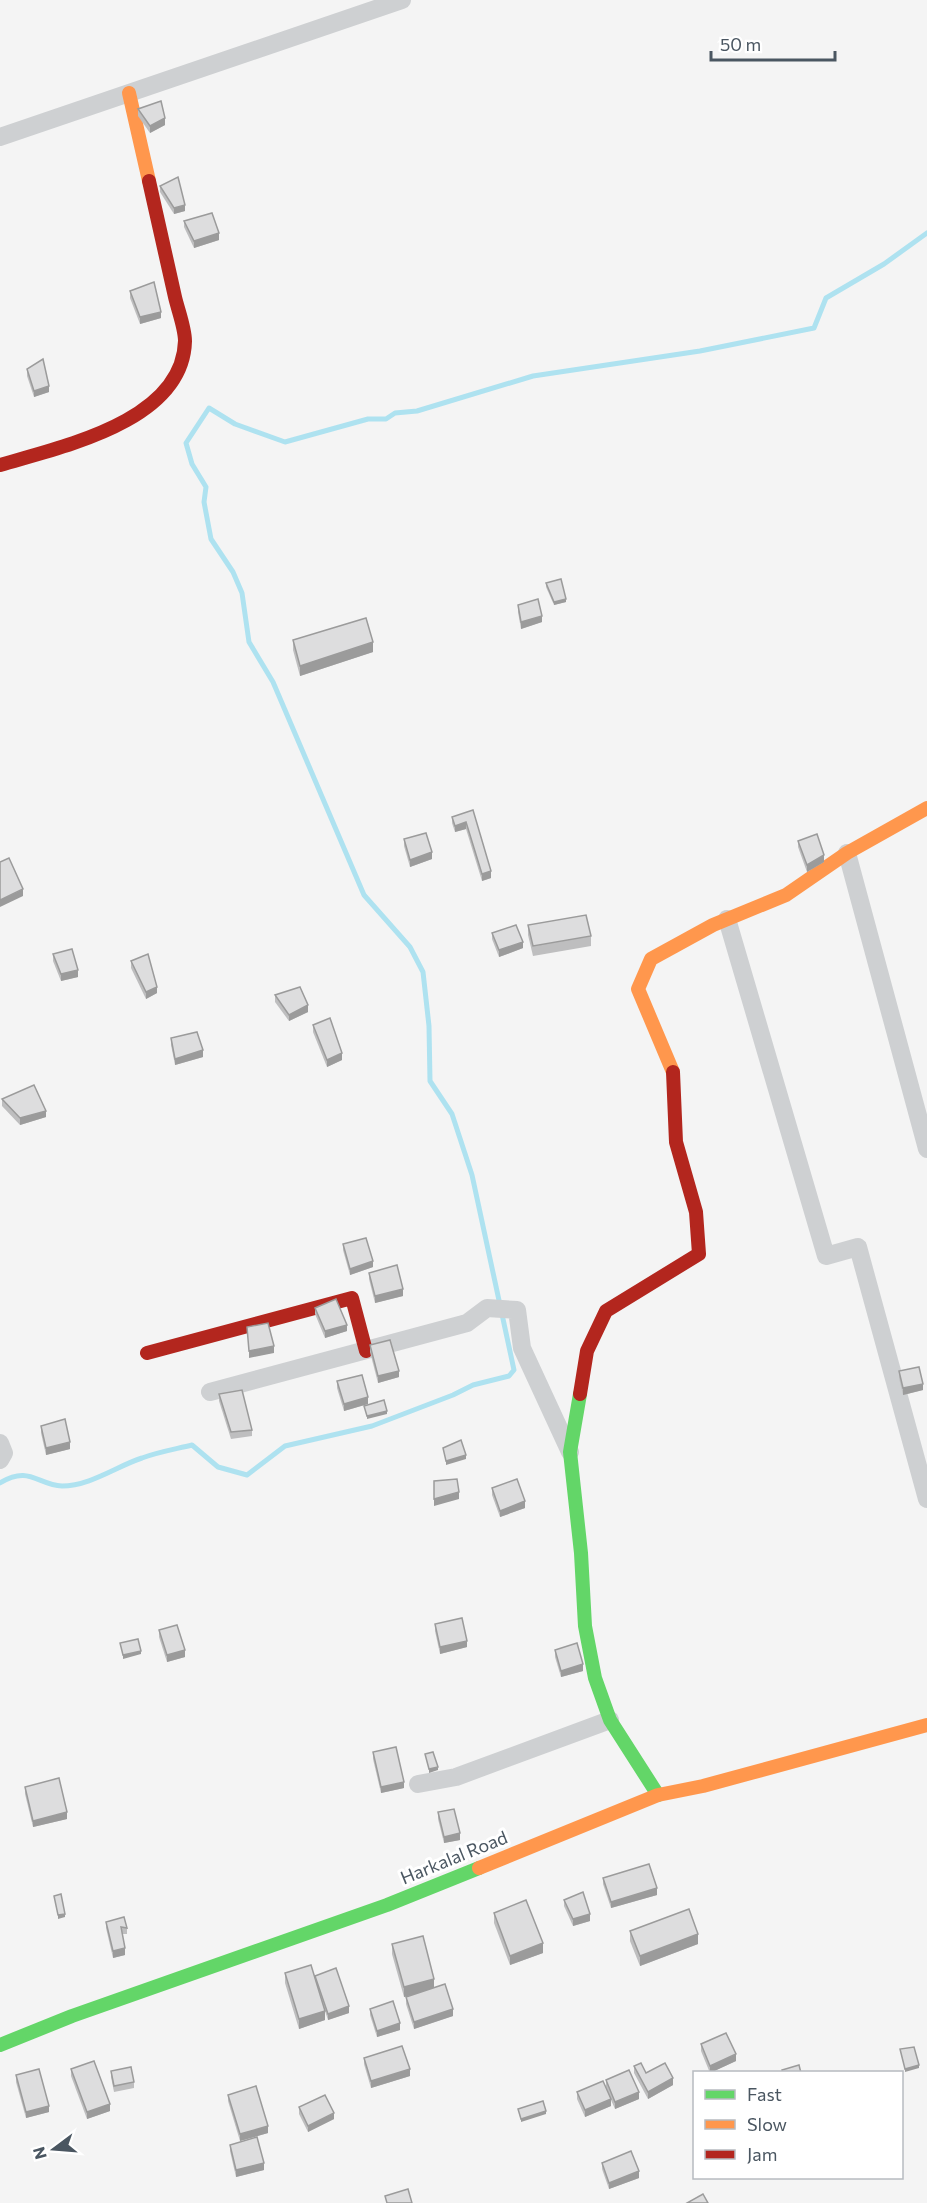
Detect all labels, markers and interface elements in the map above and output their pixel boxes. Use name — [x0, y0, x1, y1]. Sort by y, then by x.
scale bar — [711, 24, 836, 62]
text: 50 m — [720, 33, 761, 55]
street label: Harkalal Road — [397, 1826, 510, 1888]
legend — [693, 2071, 903, 2179]
text: Fast — [747, 2083, 782, 2105]
text: Slow — [747, 2113, 787, 2135]
north arrow — [24, 2119, 84, 2179]
text: Jam — [747, 2143, 777, 2165]
text: N — [28, 2145, 50, 2162]

